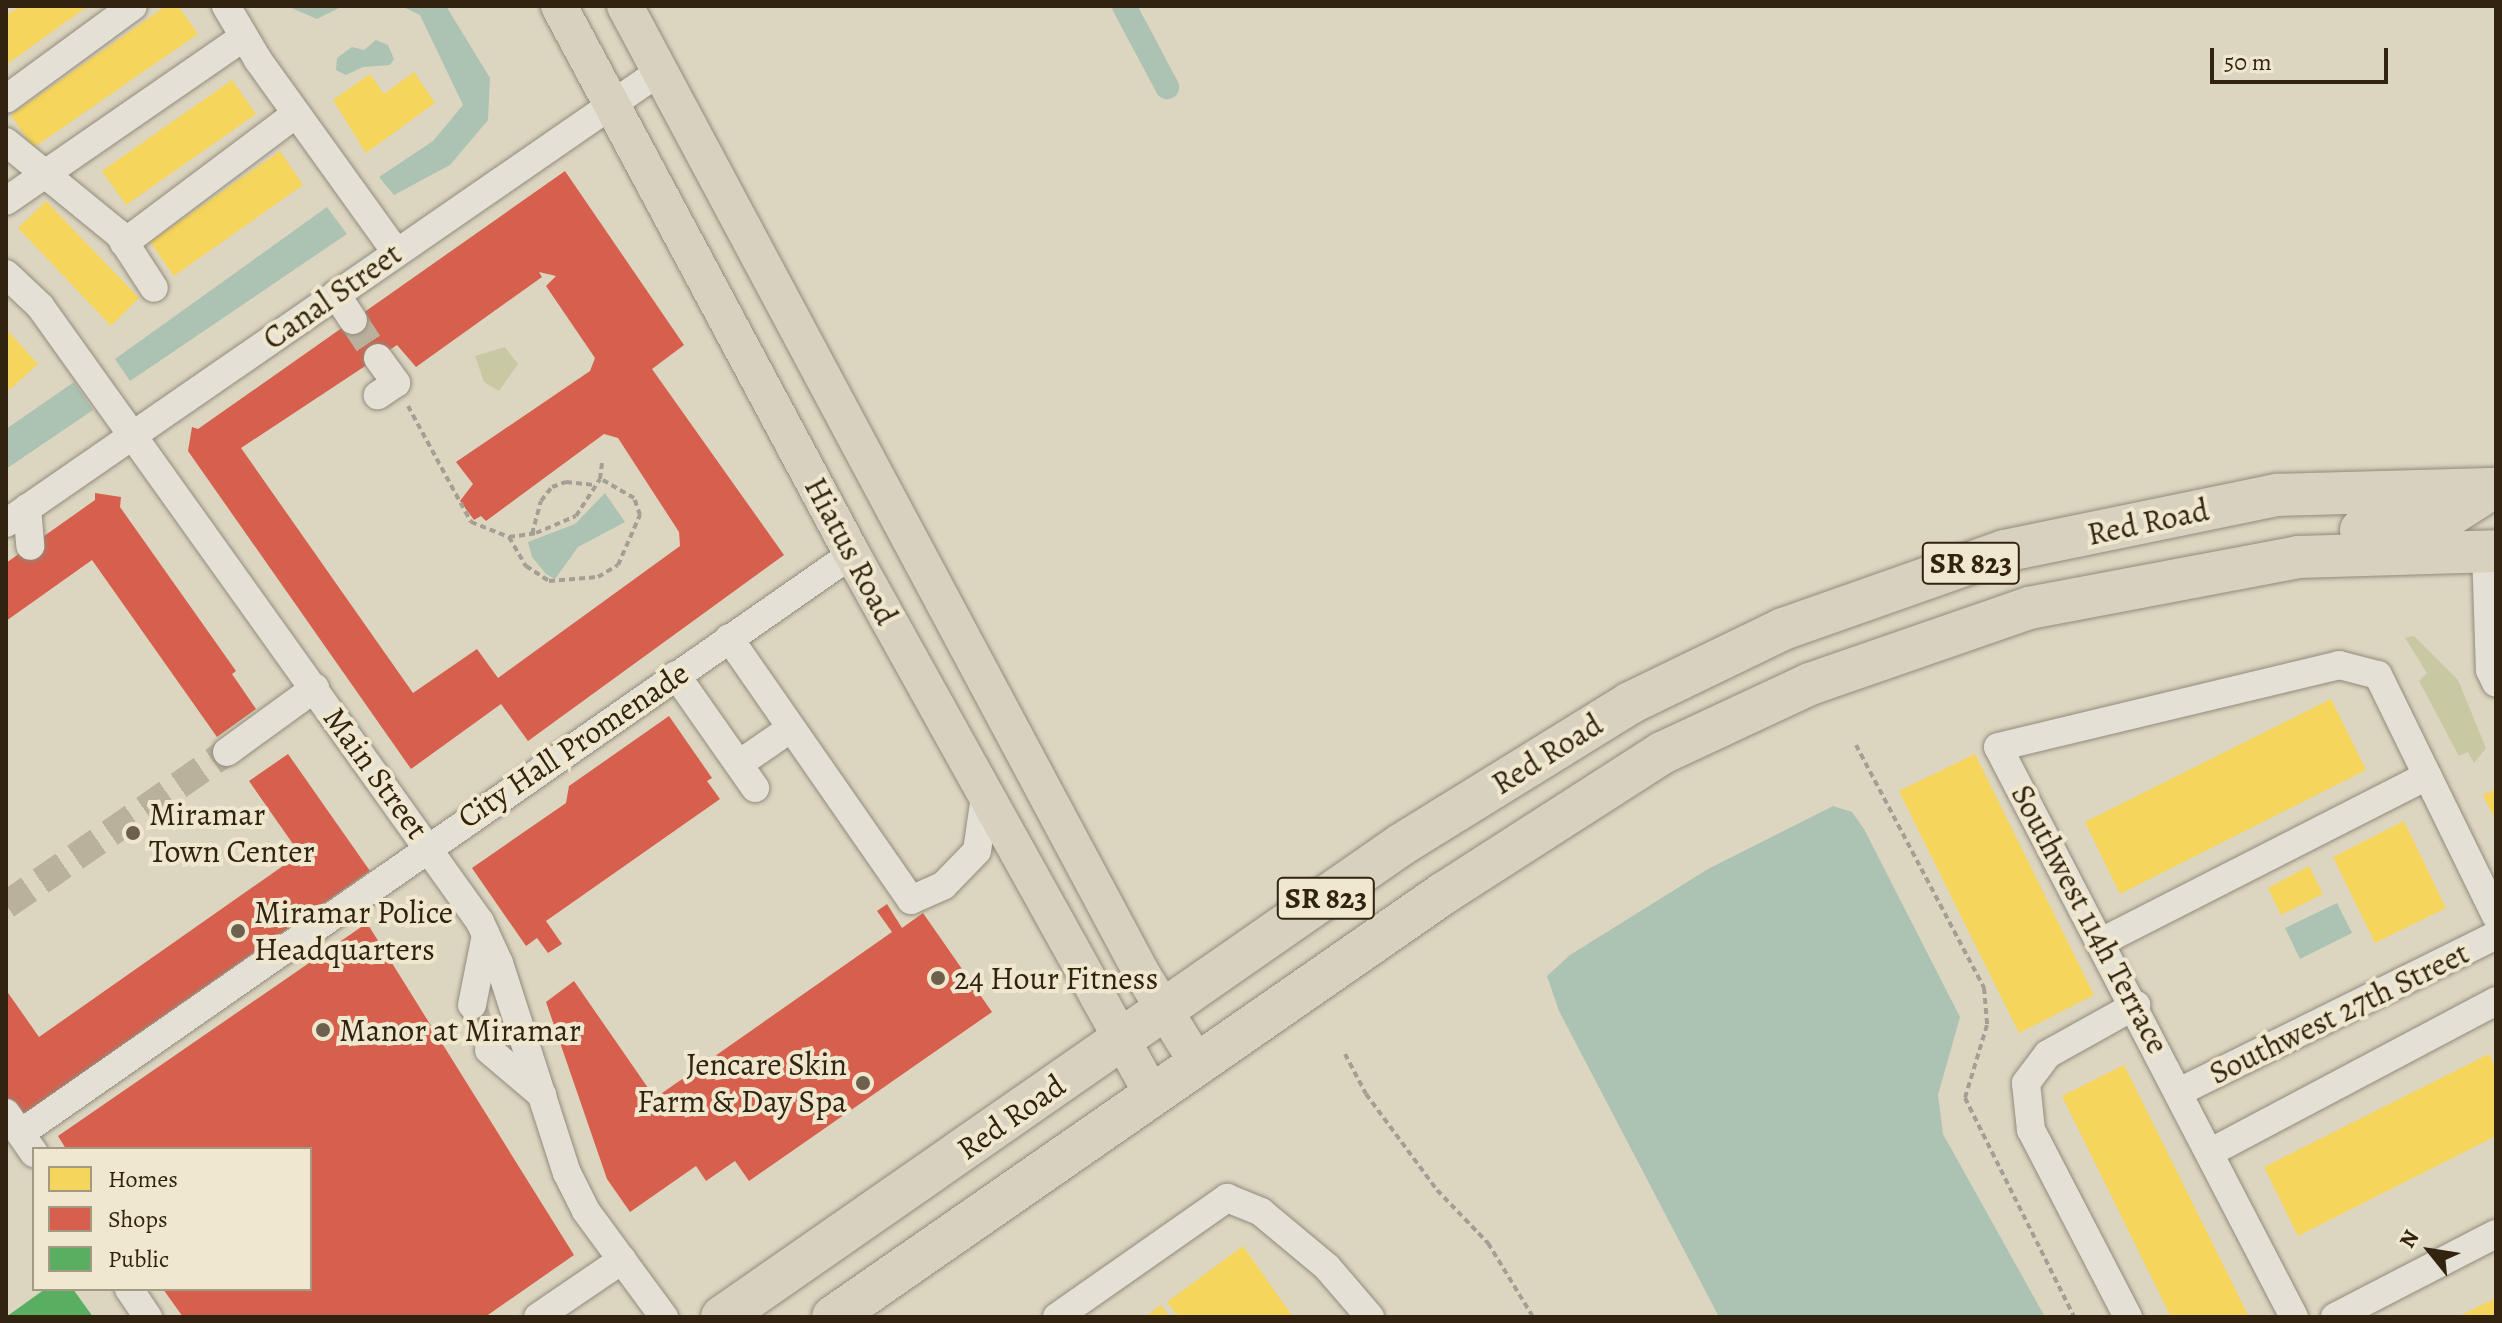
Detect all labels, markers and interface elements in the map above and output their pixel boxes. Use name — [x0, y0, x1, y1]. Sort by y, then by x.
scale bar — [2214, 32, 2392, 82]
text: 50 m — [2224, 46, 2272, 78]
street label: Canal Street — [255, 234, 409, 358]
street label: Hiatus Road — [796, 471, 906, 631]
street label: Red Road — [2084, 490, 2212, 554]
road number: SR 823 — [1921, 537, 2021, 589]
street label: City Hall Promenade — [450, 654, 696, 836]
street label: Main Street — [315, 700, 437, 846]
street label: Red Road — [1485, 705, 1609, 803]
street label: Southwest 114h Terrace — [2003, 778, 2177, 1060]
place label: Miramar Town Center — [149, 796, 315, 871]
marker: Miramar Town Center — [124, 824, 142, 842]
road number: SR 823 — [1276, 872, 1376, 924]
place label: Miramar Police Headquarters — [254, 894, 453, 969]
marker: Miramar Police Headquarters — [229, 922, 247, 940]
street label: Southwest 27th Street — [2203, 933, 2475, 1093]
place label: 24 Hour Fitness — [954, 959, 1158, 997]
marker: 24 Hour Fitness — [929, 969, 947, 987]
place label: Manor at Miramar — [339, 1011, 581, 1049]
marker: Manor at Miramar — [314, 1021, 332, 1039]
place label: Jencare Skin Farm & Day Spa — [637, 1046, 847, 1121]
street label: Red Road — [950, 1066, 1072, 1168]
marker: Jencare Skin Farm & Day Spa — [854, 1074, 872, 1092]
legend — [32, 1147, 312, 1291]
text: Homes — [108, 1163, 178, 1195]
text: Shops — [108, 1203, 168, 1235]
north arrow — [2390, 1211, 2470, 1291]
text: N — [2392, 1225, 2426, 1253]
text: Public — [108, 1243, 169, 1275]

